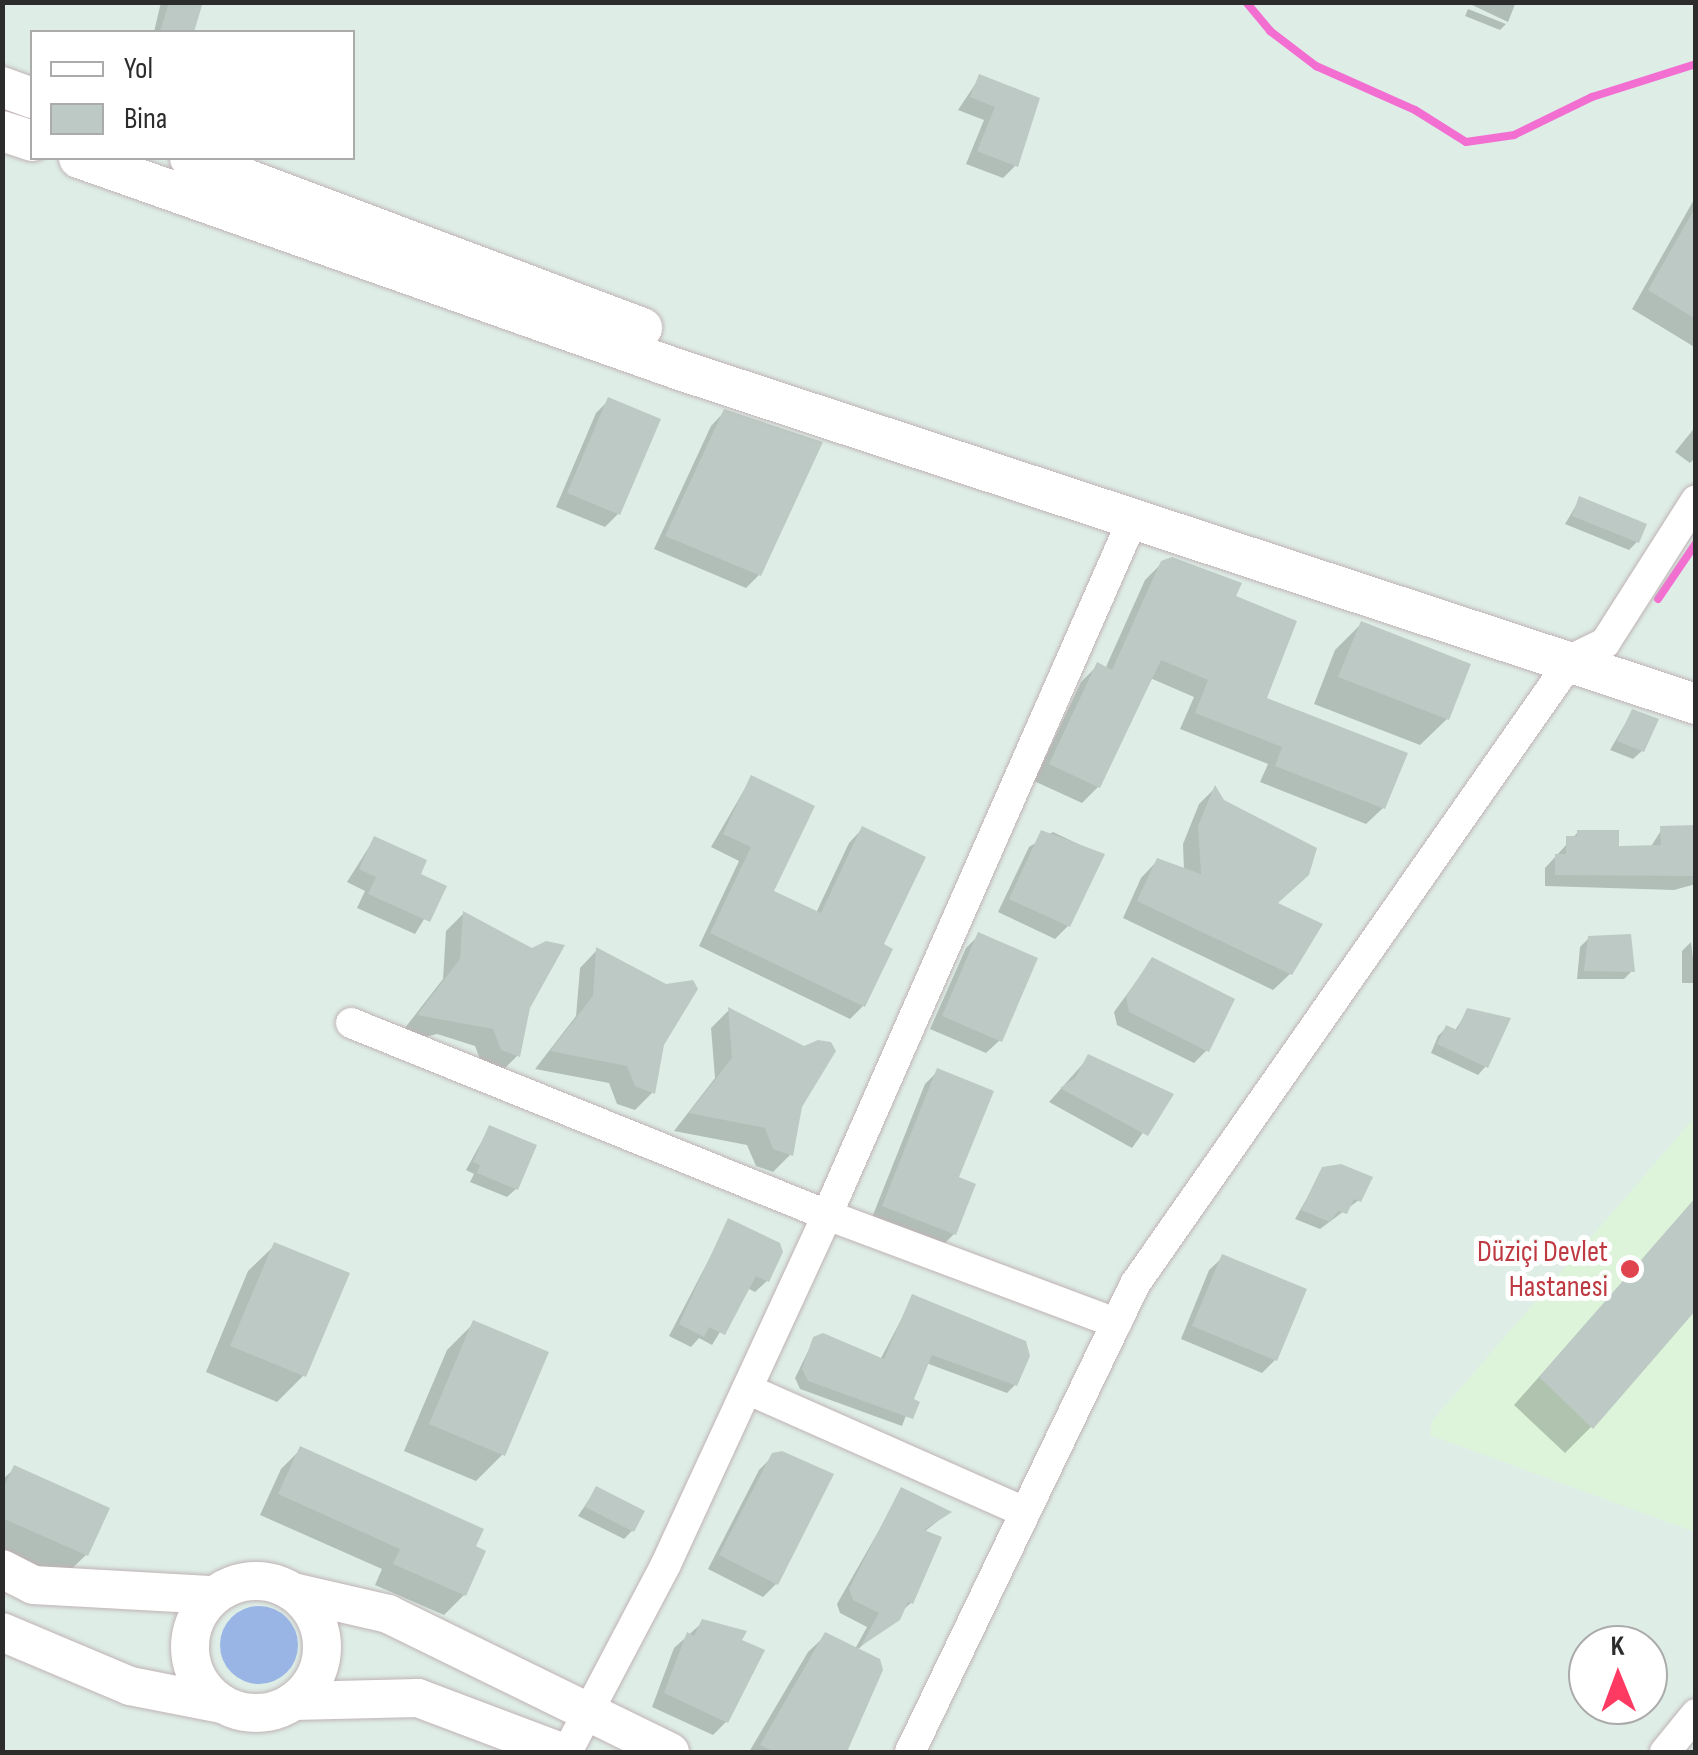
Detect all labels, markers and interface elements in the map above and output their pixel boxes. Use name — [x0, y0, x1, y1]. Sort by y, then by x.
legend — [30, 30, 355, 160]
text: Yol — [124, 51, 153, 87]
text: Bina — [124, 101, 167, 137]
place label: Düziçi Devlet Hastanesi — [1477, 1234, 1608, 1304]
marker: Düziçi Devlet Hastanesi — [1617, 1256, 1643, 1282]
north arrow — [1568, 1625, 1668, 1725]
text: K — [1610, 1630, 1625, 1663]

